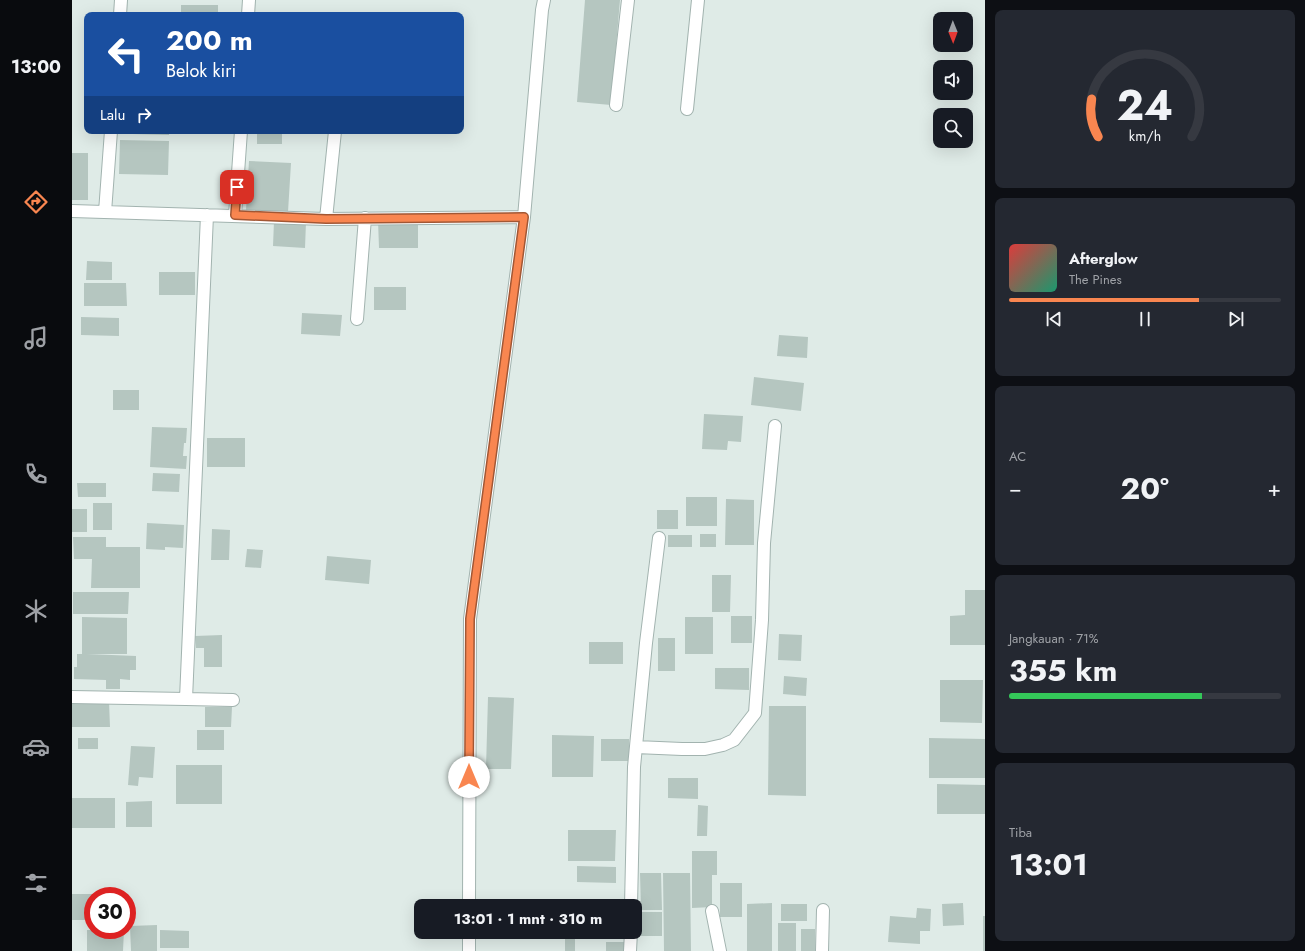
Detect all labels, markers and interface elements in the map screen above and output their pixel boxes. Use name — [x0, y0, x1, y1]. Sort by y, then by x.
north arrow — [933, 12, 973, 52]
map controls — [933, 12, 973, 148]
text: 200 m — [166, 20, 253, 61]
icon: left — [100, 28, 152, 80]
text: 13:00 — [11, 54, 61, 80]
text: Belok kiri — [166, 58, 236, 84]
button: sound — [933, 60, 973, 100]
text: 24 — [1117, 75, 1173, 136]
text: Lalu — [100, 104, 125, 126]
icon: right — [133, 104, 155, 126]
button: search — [933, 108, 973, 148]
text: km/h — [1129, 126, 1161, 146]
pin — [220, 170, 254, 204]
icon: arrive — [226, 176, 248, 198]
icon: directions — [22, 188, 50, 216]
text: Afterglow — [1069, 248, 1138, 270]
text: The Pines — [1069, 270, 1122, 289]
icon: previous — [1043, 308, 1065, 330]
icon: pause — [1134, 308, 1156, 330]
icon: next — [1225, 308, 1247, 330]
icon: music — [22, 324, 50, 352]
text: AC — [1009, 447, 1026, 466]
icon: phone — [22, 460, 50, 488]
text: 20° — [1121, 467, 1169, 510]
text: − — [1009, 472, 1022, 504]
text: + — [1267, 472, 1281, 504]
icon: climate — [22, 597, 50, 625]
text: Jangkauan · 71% — [1009, 629, 1099, 648]
text: 355 km — [1009, 649, 1117, 692]
icon: car — [22, 733, 50, 761]
position arrow — [448, 756, 490, 798]
text: Tiba — [1009, 823, 1032, 842]
text: 13:01 — [1009, 843, 1088, 886]
icon: filters — [22, 869, 50, 897]
speed limit sign: 30 — [84, 887, 136, 939]
text: 13:01 · 1 mnt · 310 m — [454, 908, 602, 930]

